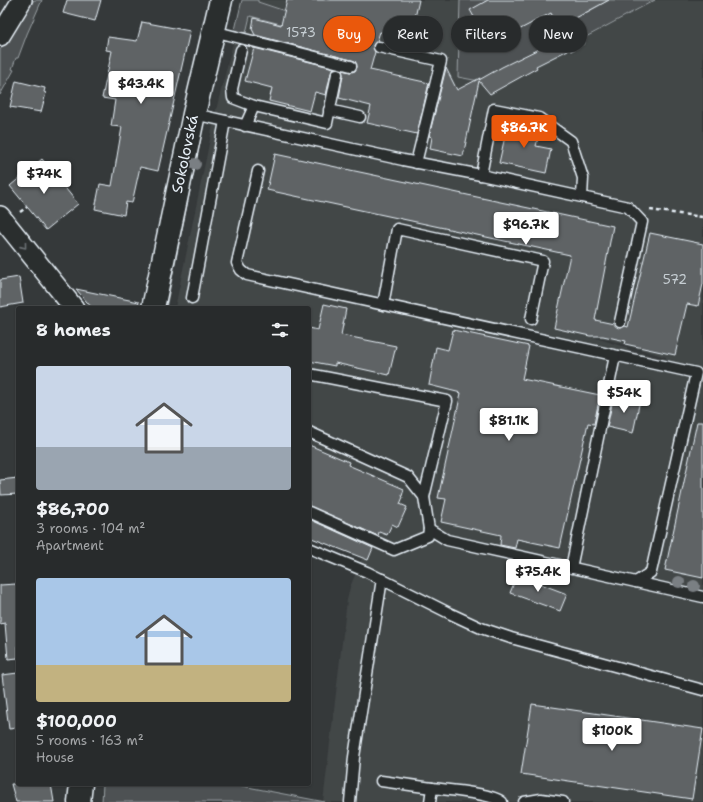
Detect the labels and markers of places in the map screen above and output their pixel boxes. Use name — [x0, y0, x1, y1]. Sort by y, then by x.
pin: $43.4K — [108, 71, 174, 105]
pin: $86.7K — [491, 115, 557, 149]
pin: $74K — [20, 161, 68, 195]
pin: $96.7K — [493, 212, 559, 246]
pin: $54K — [600, 380, 648, 414]
pin: $81.1K — [476, 408, 542, 442]
pin: $75.4K — [505, 559, 571, 593]
pin: $100K — [584, 718, 640, 752]

